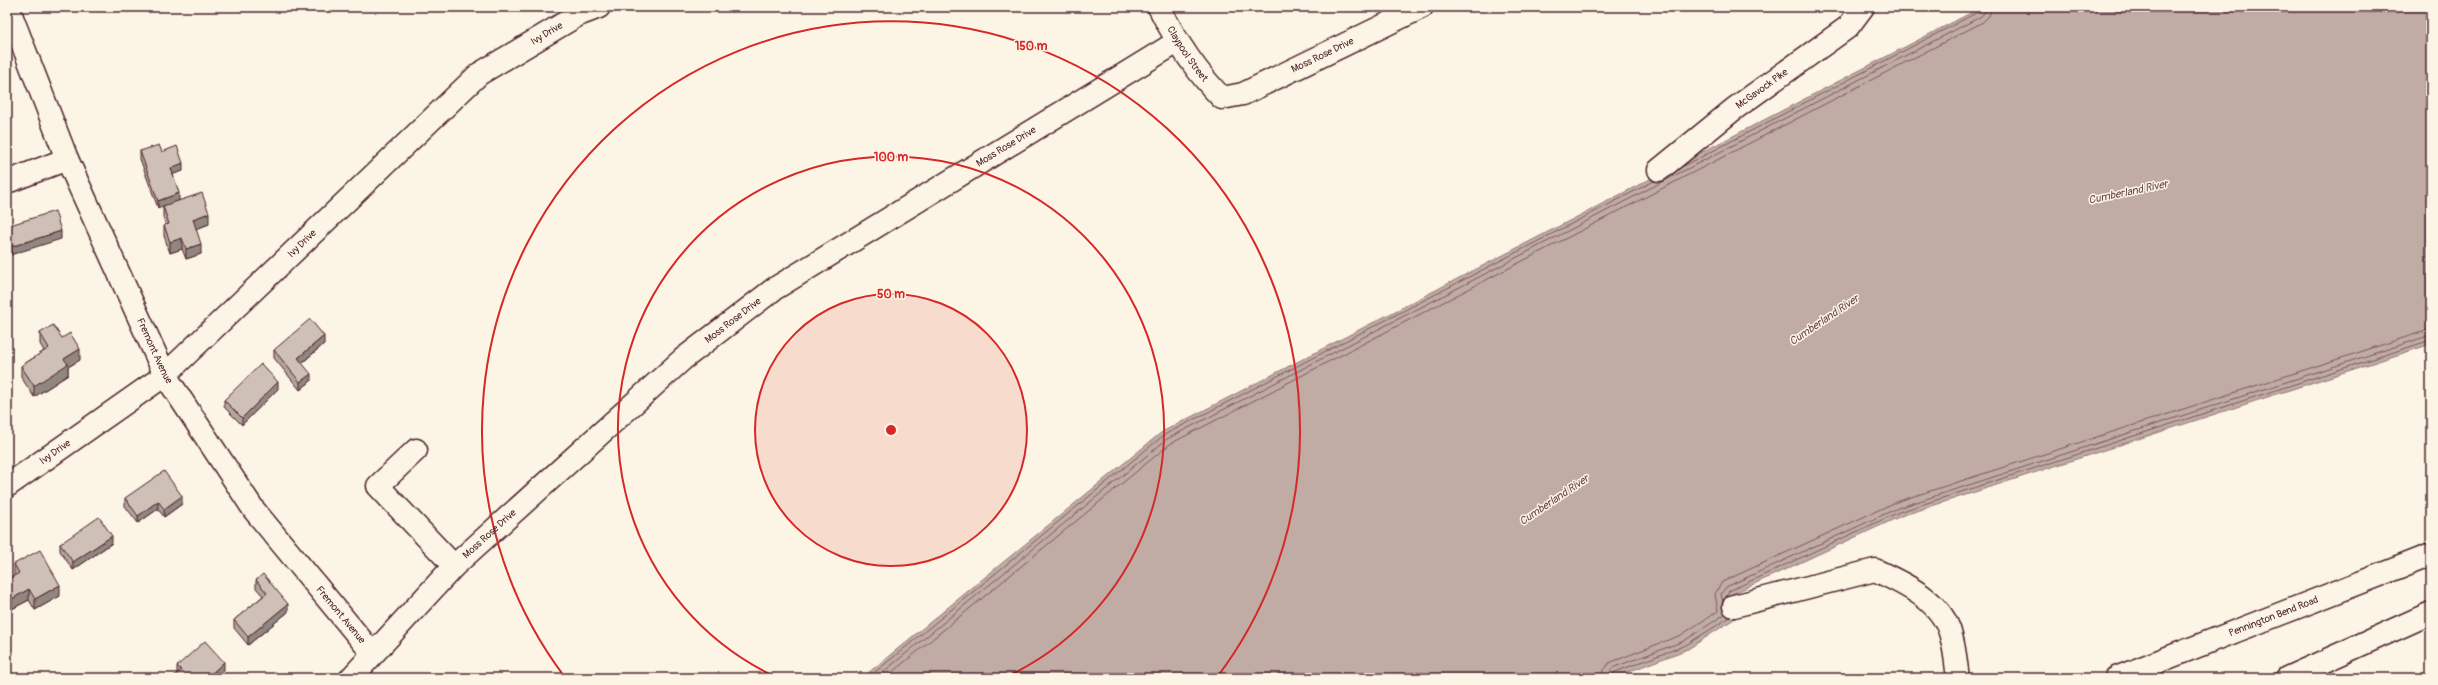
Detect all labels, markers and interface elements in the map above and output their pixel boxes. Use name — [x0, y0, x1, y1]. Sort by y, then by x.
street label: Ivy Drive — [529, 19, 565, 48]
street label: Claypool Street — [1164, 24, 1211, 85]
street label: Moss Rose Drive — [1289, 35, 1356, 76]
text: 150 m — [1015, 39, 1048, 54]
street label: McGavock Pike — [1733, 66, 1790, 112]
street label: Moss Rose Drive — [974, 124, 1038, 170]
text: 100 m — [874, 150, 909, 165]
water label: Cumberland River — [2087, 177, 2171, 207]
street label: Ivy Drive — [285, 227, 319, 260]
text: 50 m — [877, 287, 905, 302]
water label: Cumberland River — [1787, 291, 1863, 348]
street label: Moss Rose Drive — [702, 295, 764, 346]
street label: Fremont Avenue — [134, 316, 175, 386]
centre of rings — [884, 423, 898, 437]
street label: Ivy Drive — [37, 437, 73, 467]
water label: Cumberland River — [1517, 471, 1593, 528]
street label: Moss Rose Drive — [460, 507, 519, 561]
street label: Fremont Avenue — [313, 584, 368, 646]
street label: Pennington Bend Road — [2227, 594, 2320, 639]

